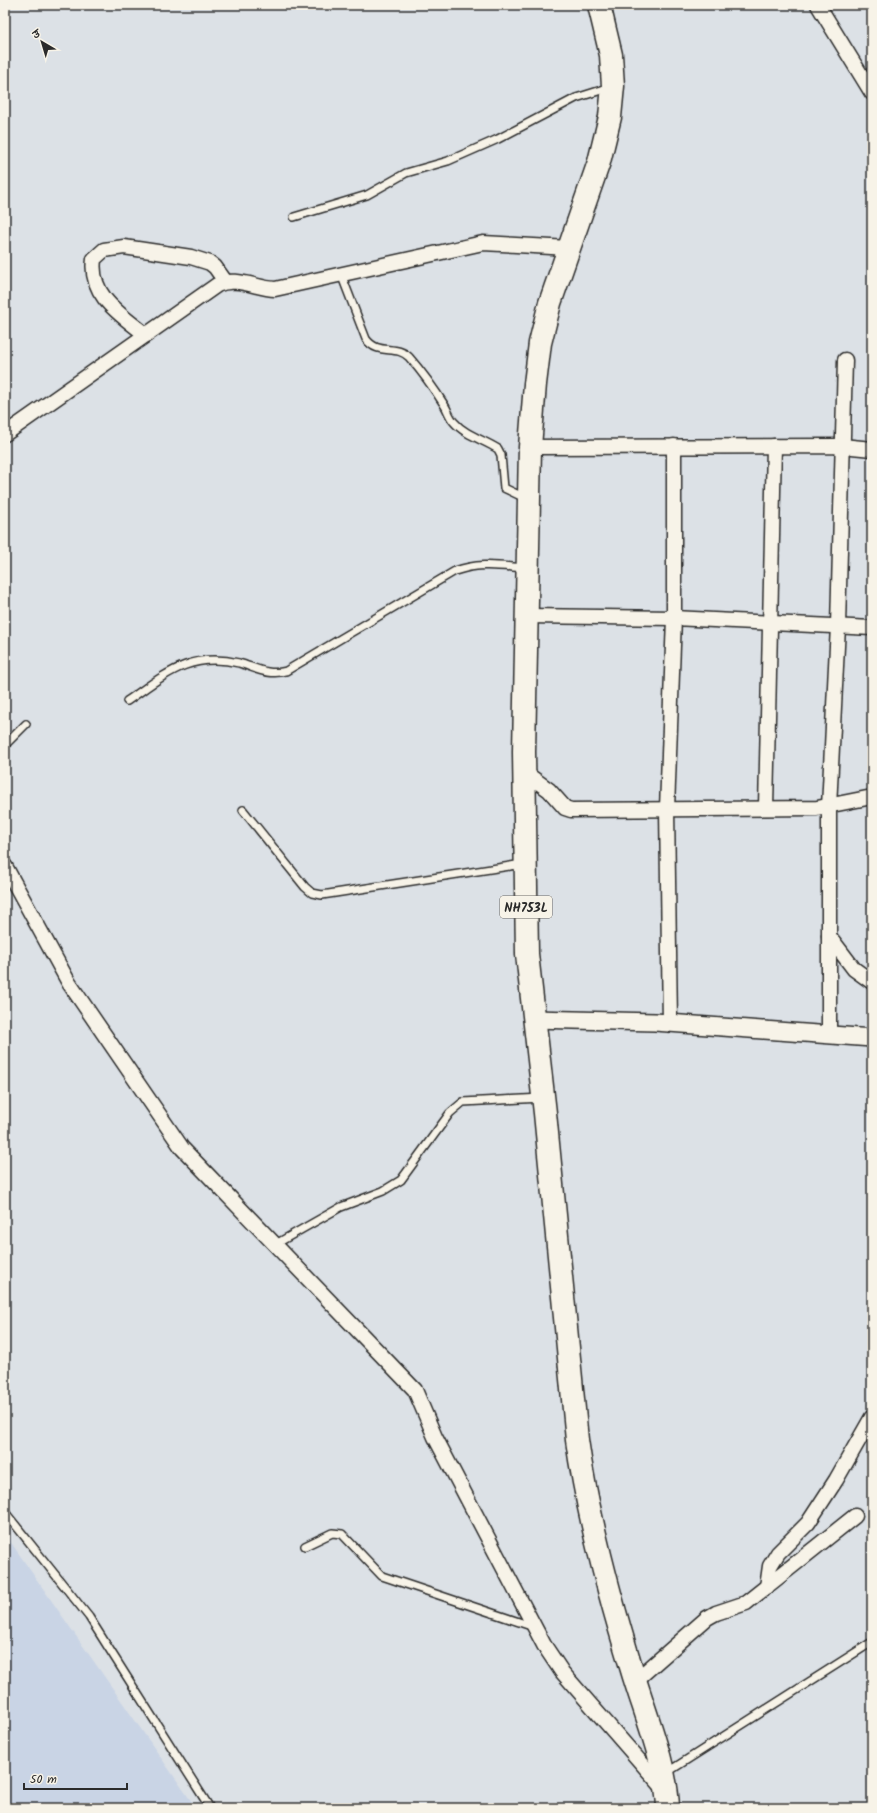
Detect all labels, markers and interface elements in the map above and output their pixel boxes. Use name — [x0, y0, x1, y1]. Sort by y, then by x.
north arrow — [22, 22, 62, 62]
text: उ — [28, 24, 46, 44]
road number: NH753L — [500, 896, 552, 918]
scale bar — [24, 1765, 127, 1791]
text: 50 m — [30, 1770, 57, 1789]

